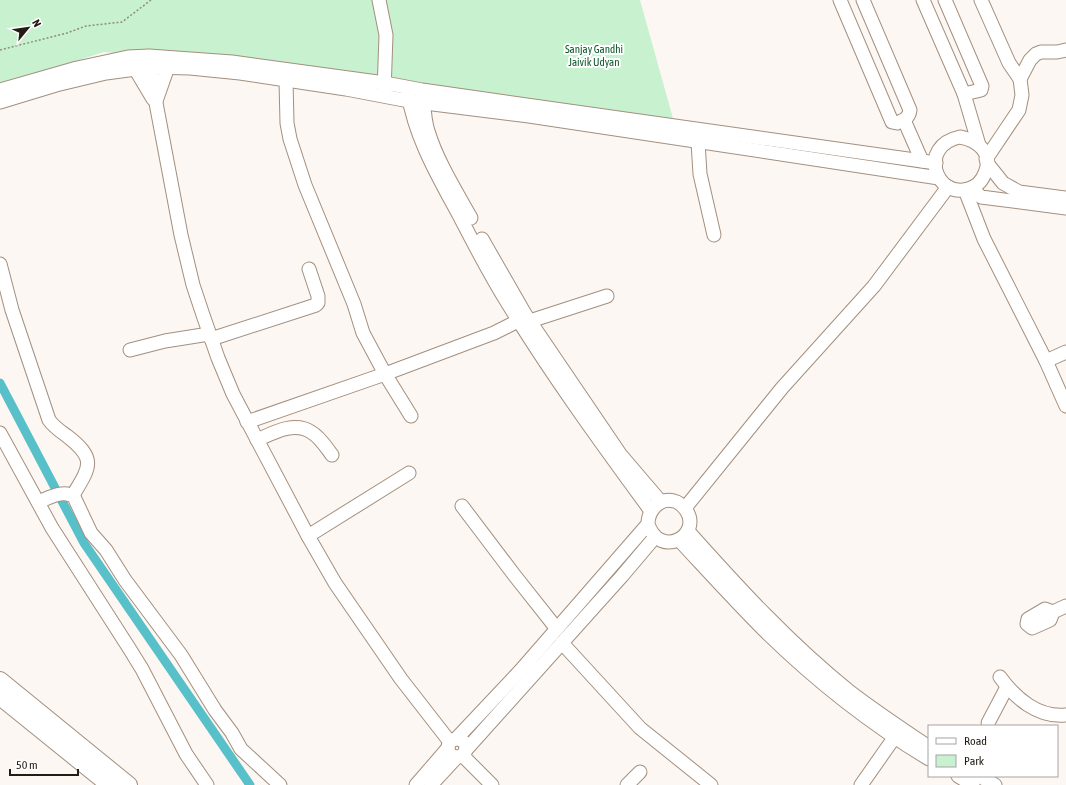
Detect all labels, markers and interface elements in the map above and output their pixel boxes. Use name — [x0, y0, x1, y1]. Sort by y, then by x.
north arrow — [8, 8, 48, 48]
text: N — [30, 17, 44, 29]
park label: Sanjay Gandhi Jaivik Udyan — [565, 43, 623, 68]
legend — [928, 725, 1058, 777]
text: Road — [964, 734, 987, 748]
scale bar — [10, 751, 78, 777]
text: Park — [964, 754, 985, 768]
text: 50 m — [16, 758, 38, 772]

